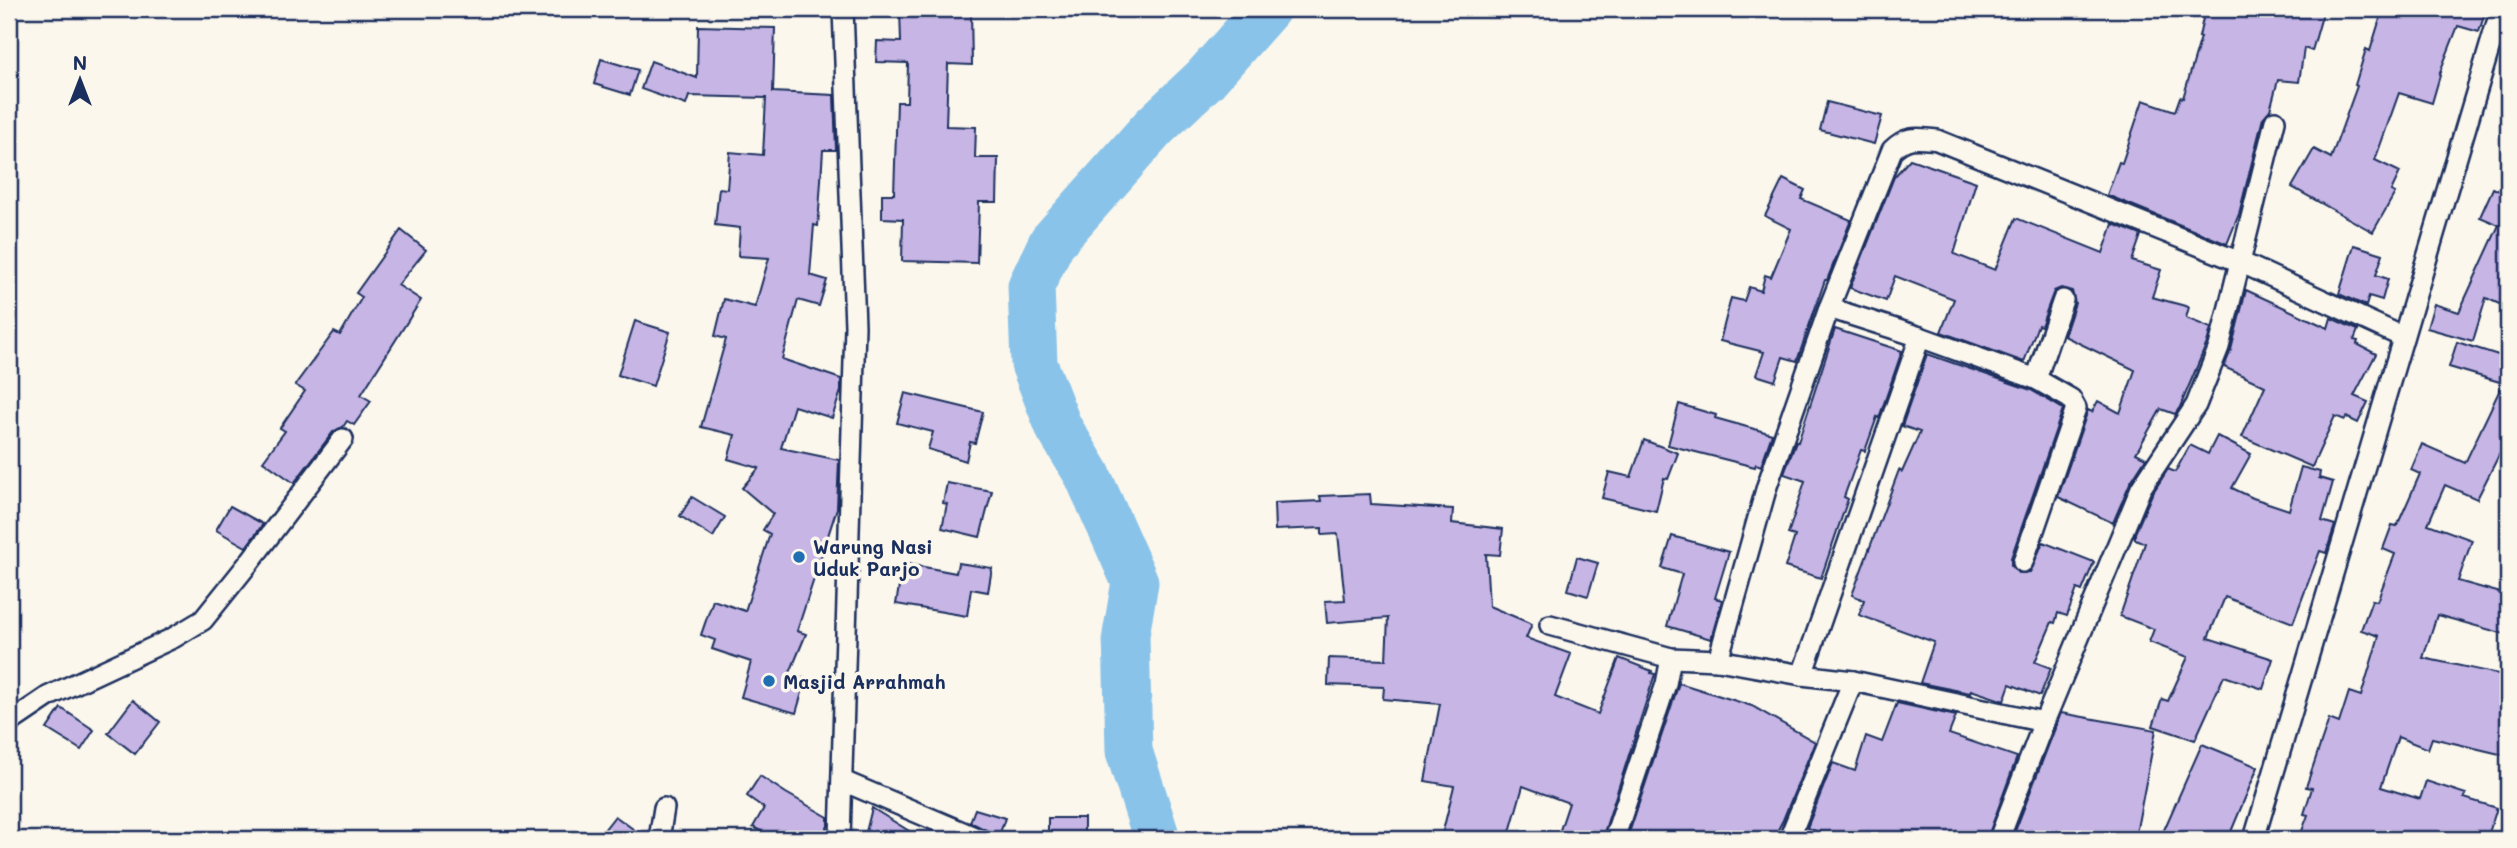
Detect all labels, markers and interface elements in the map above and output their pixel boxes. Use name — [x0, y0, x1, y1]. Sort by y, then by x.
north arrow — [46, 46, 116, 116]
text: N — [73, 50, 87, 75]
place label: Warung Nasi Uduk Parjo — [813, 534, 933, 581]
marker: Warung Nasi Uduk Parjo — [791, 549, 807, 565]
place label: Masjid Arrahmah — [783, 669, 946, 694]
marker: Masjid Arrahmah — [761, 673, 777, 689]

